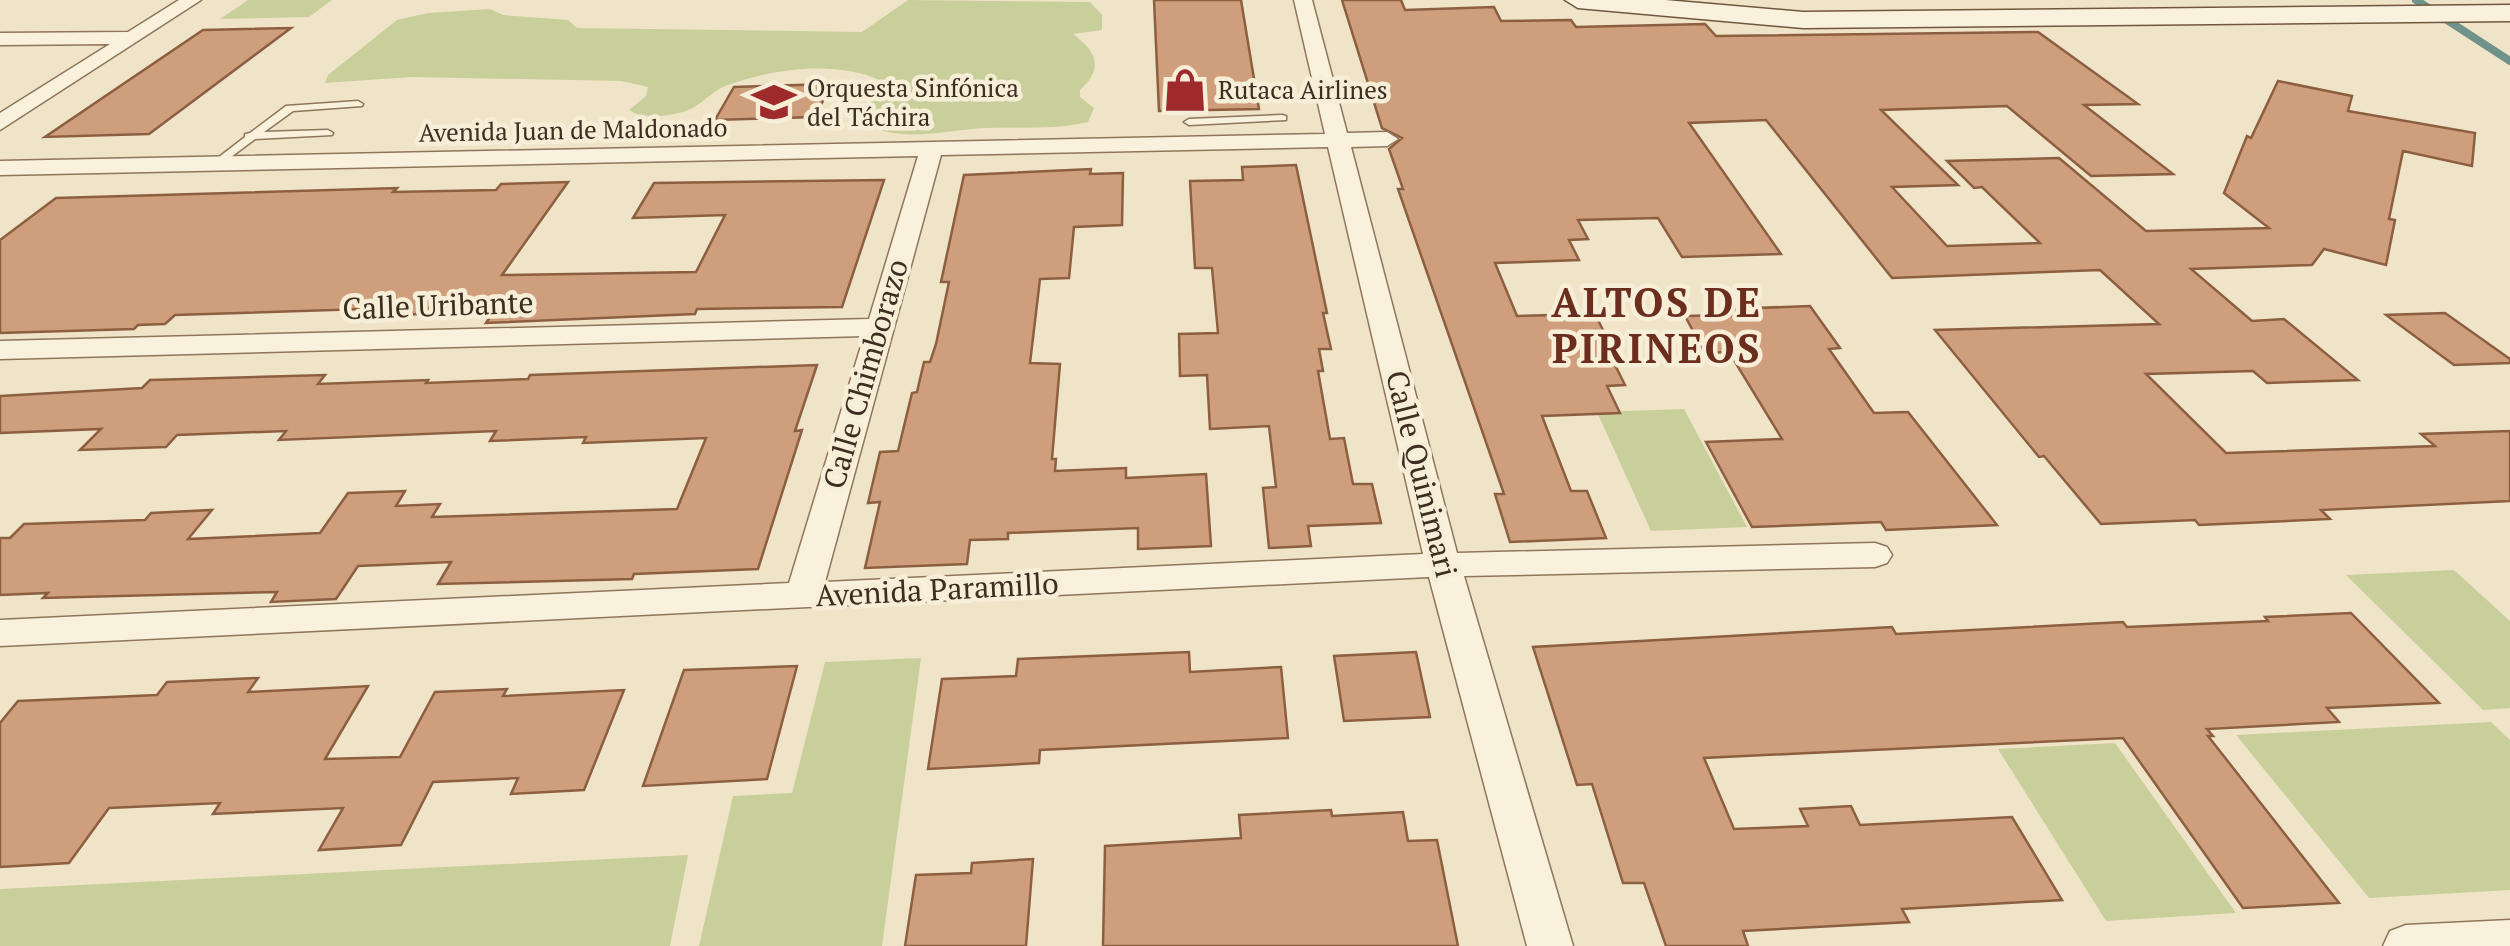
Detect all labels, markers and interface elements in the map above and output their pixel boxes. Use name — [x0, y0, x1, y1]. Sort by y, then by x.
shop icon: Rutaca Airlines — [1161, 66, 1209, 114]
place label: Orquesta Sinfónica del Táchira — [807, 71, 1019, 133]
place label: Rutaca Airlines — [1218, 73, 1388, 106]
school or university icon: Orquesta Sinfónica del Táchira — [750, 78, 798, 126]
street label: Avenida Juan de Maldonado — [418, 110, 728, 149]
street label: Calle Chimborazo — [813, 254, 917, 493]
district label: ALTOS DE PIRINEOS — [1551, 275, 1763, 374]
street label: Calle Uribante — [342, 282, 534, 328]
street label: Calle Quinimari — [1377, 366, 1467, 581]
street label: Avenida Paramillo — [814, 563, 1059, 615]

